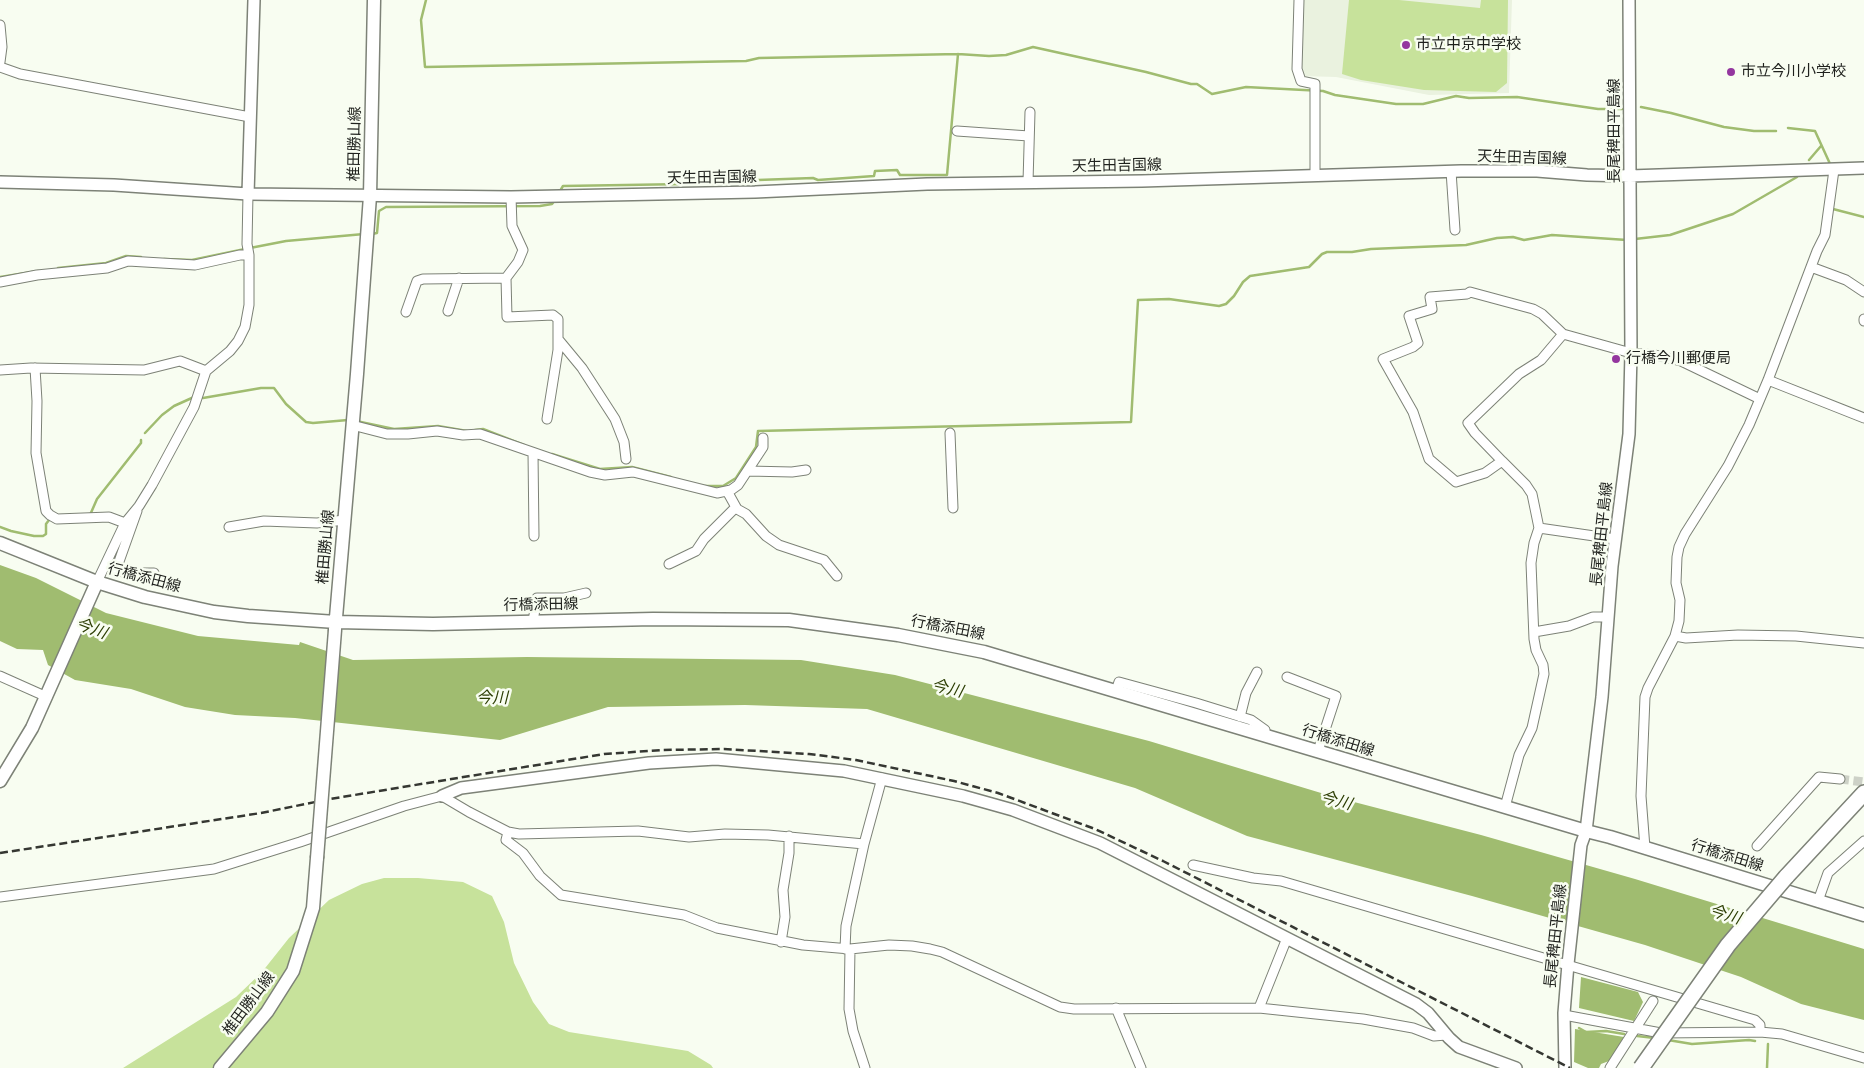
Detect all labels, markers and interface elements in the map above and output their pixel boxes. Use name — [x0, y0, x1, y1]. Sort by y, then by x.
place label: 市立中京中学校 — [1416, 36, 1521, 54]
marker: 市立中京中学校 — [1400, 39, 1412, 51]
place label: 市立今川小学校 — [1741, 63, 1846, 81]
marker: 市立今川小学校 — [1725, 66, 1737, 78]
street label: 長尾稗田平島線 — [1606, 79, 1624, 183]
street label: 椎田勝山線 — [345, 106, 365, 182]
street label: 天生田吉国線 — [1477, 147, 1567, 169]
street label: 天生田吉国線 — [1072, 156, 1162, 176]
street label: 天生田吉国線 — [667, 168, 757, 188]
place label: 行橋今川郵便局 — [1626, 350, 1731, 368]
marker: 行橋今川郵便局 — [1610, 353, 1622, 365]
street label: 長尾稗田平島線 — [1588, 481, 1616, 587]
street label: 椎田勝山線 — [314, 509, 338, 585]
street label: 行橋添田線 — [105, 560, 183, 596]
street label: 行橋添田線 — [503, 595, 579, 615]
street label: 行橋添田線 — [909, 612, 987, 644]
water label: 今川 — [73, 615, 109, 643]
water label: 今川 — [929, 676, 965, 702]
water label: 今川 — [476, 688, 508, 708]
street label: 行橋添田線 — [1300, 721, 1376, 761]
water label: 今川 — [1318, 788, 1354, 814]
street label: 行橋添田線 — [1689, 836, 1765, 876]
street label: 長尾稗田平島線 — [1542, 883, 1570, 989]
water label: 今川 — [1707, 901, 1743, 929]
street label: 椎田勝山線 — [219, 969, 279, 1039]

